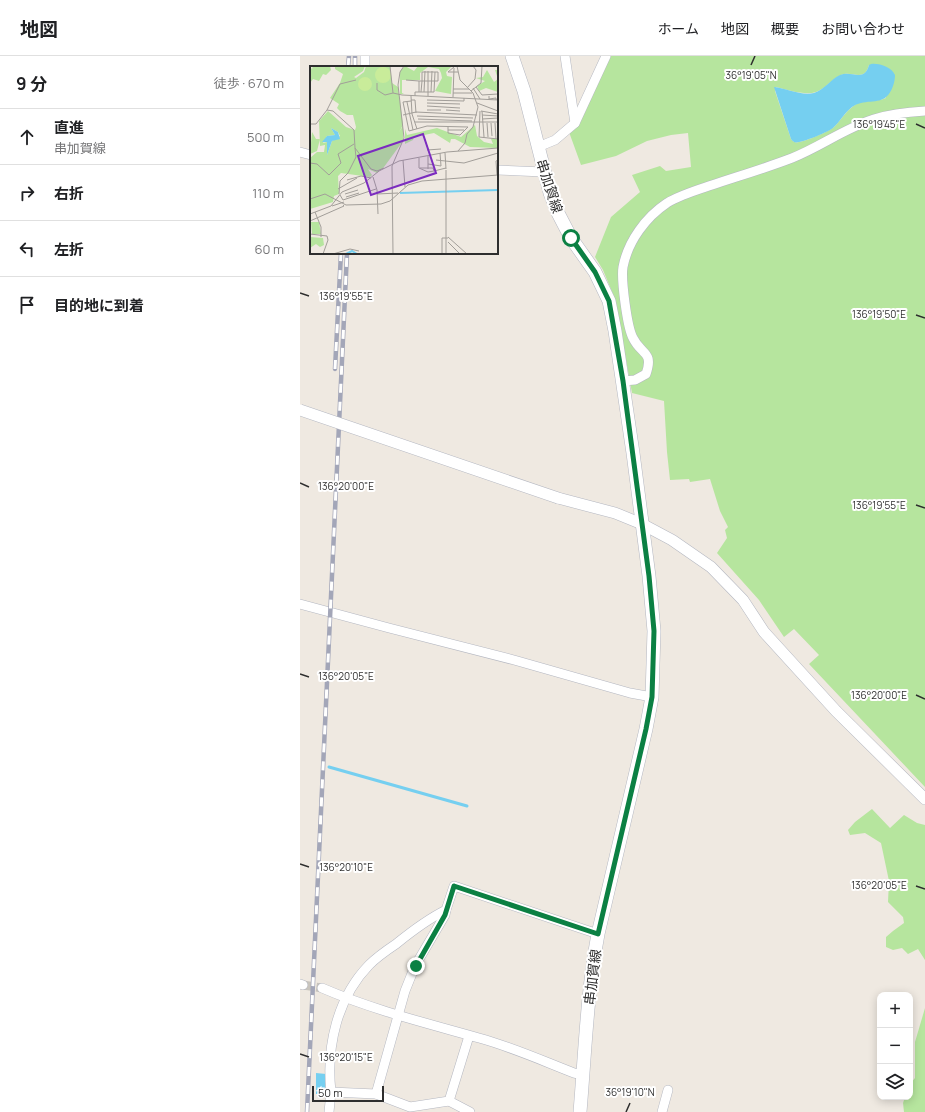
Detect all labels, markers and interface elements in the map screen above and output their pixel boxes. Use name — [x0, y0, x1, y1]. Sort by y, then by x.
text: 地図 — [20, 16, 58, 42]
text: ホーム — [657, 19, 699, 38]
text: 地図 — [721, 19, 749, 38]
text: 概要 — [771, 19, 799, 38]
text: お問い合わせ — [821, 19, 905, 38]
inset map — [310, 66, 498, 254]
text: 36°19'05"N — [725, 68, 777, 82]
text: 9 分 — [16, 72, 47, 95]
text: 徒歩 · 670 m — [214, 74, 284, 92]
text: 直進 — [54, 117, 84, 138]
text: 136°19'45"E — [853, 117, 906, 131]
icon: ahead — [16, 126, 38, 148]
text: 500 m — [247, 128, 284, 146]
text: 串加賀線 — [54, 139, 106, 157]
street label: 串加賀線 — [532, 156, 568, 216]
icon: right — [16, 182, 38, 204]
text: 右折 — [54, 183, 84, 204]
text: 110 m — [252, 184, 284, 202]
route start — [562, 229, 580, 247]
icon: left — [16, 238, 38, 260]
text: 左折 — [54, 239, 84, 260]
text: 60 m — [254, 240, 284, 258]
text: 136°19'55"E — [319, 289, 373, 303]
icon: arrive — [16, 294, 38, 316]
text: 目的地に到着 — [54, 295, 144, 316]
text: 136°19'50"E — [852, 307, 906, 321]
text: 136°20'00"E — [318, 479, 374, 493]
text: 136°19'55"E — [852, 498, 906, 512]
text: 136°20'05"E — [318, 669, 374, 683]
text: 136°20'00"E — [851, 688, 907, 702]
text: 136°20'10"E — [319, 860, 373, 874]
text: 136°20'05"E — [851, 878, 907, 892]
street label: 串加賀線 — [579, 948, 605, 1006]
route end — [407, 957, 425, 975]
map controls — [877, 992, 913, 1100]
button: + — [877, 992, 913, 1028]
button: − — [877, 1028, 913, 1064]
text: 136°20'15"E — [319, 1050, 373, 1064]
button: layers — [877, 1064, 913, 1100]
scale bar — [312, 1084, 384, 1103]
text: 50 m — [318, 1085, 343, 1100]
text: 36°19'10"N — [605, 1085, 655, 1099]

